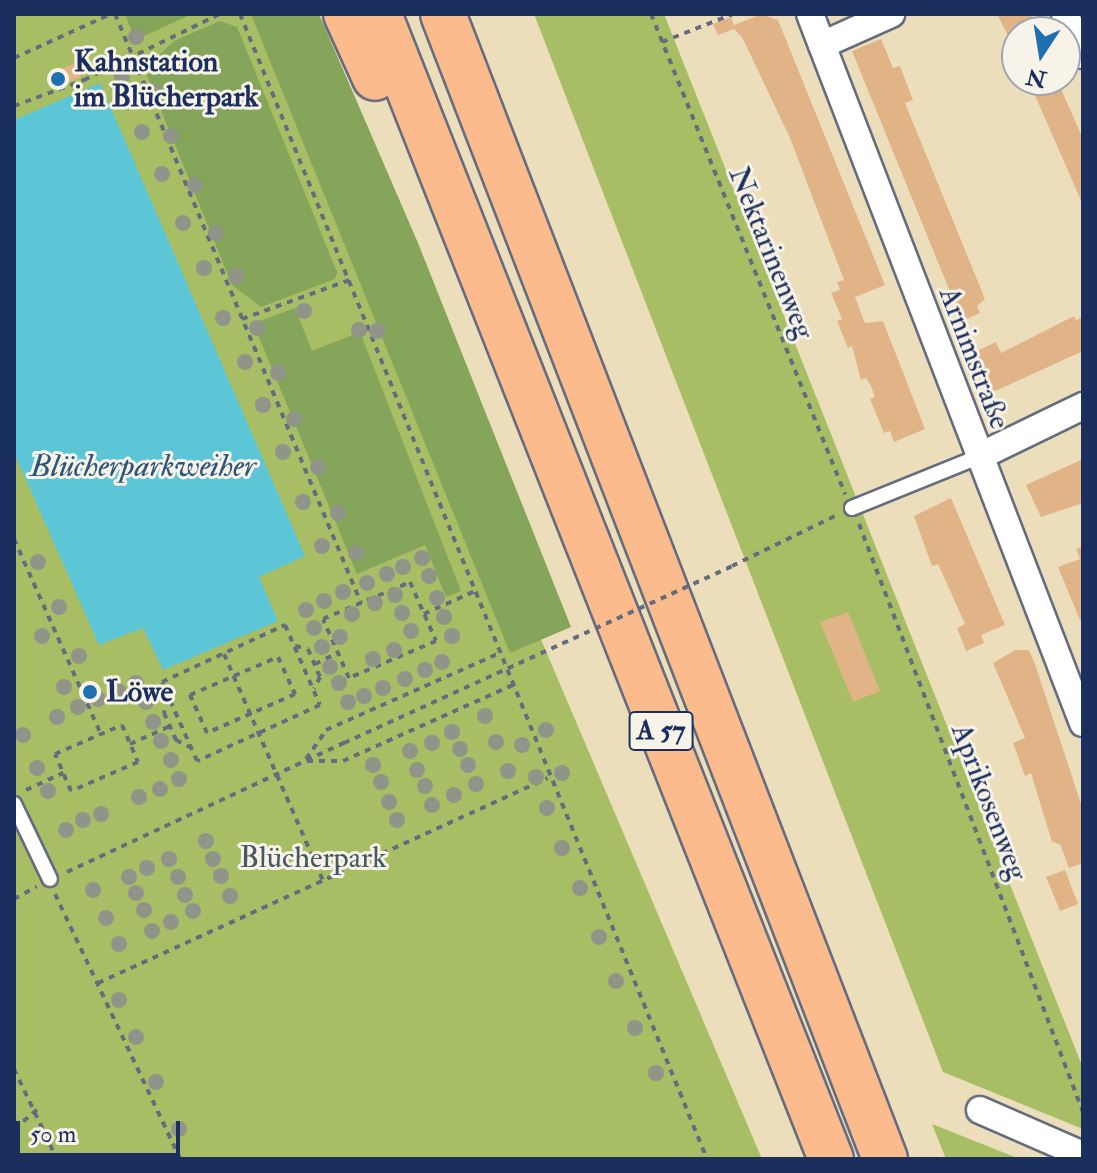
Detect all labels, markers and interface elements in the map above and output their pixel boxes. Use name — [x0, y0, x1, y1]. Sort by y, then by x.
north arrow — [1001, 16, 1081, 96]
place label: Kahnstation im Blücherpark — [74, 44, 259, 114]
text: N — [1024, 62, 1049, 93]
marker: Kahnstation im Blücherpark — [49, 70, 67, 88]
street label: Nektarinenweg — [720, 162, 822, 344]
street label: Arnimstraße — [930, 282, 1018, 434]
water label: Blücherparkweiher — [30, 447, 256, 485]
place label: Löwe — [106, 674, 173, 710]
marker: Löwe — [81, 683, 99, 701]
road number: A 57 — [627, 707, 695, 755]
street label: Aprikosenweg — [943, 719, 1035, 885]
park label: Blücherpark — [239, 840, 387, 876]
scale bar — [20, 1105, 184, 1155]
text: 50 m — [30, 1119, 76, 1150]

